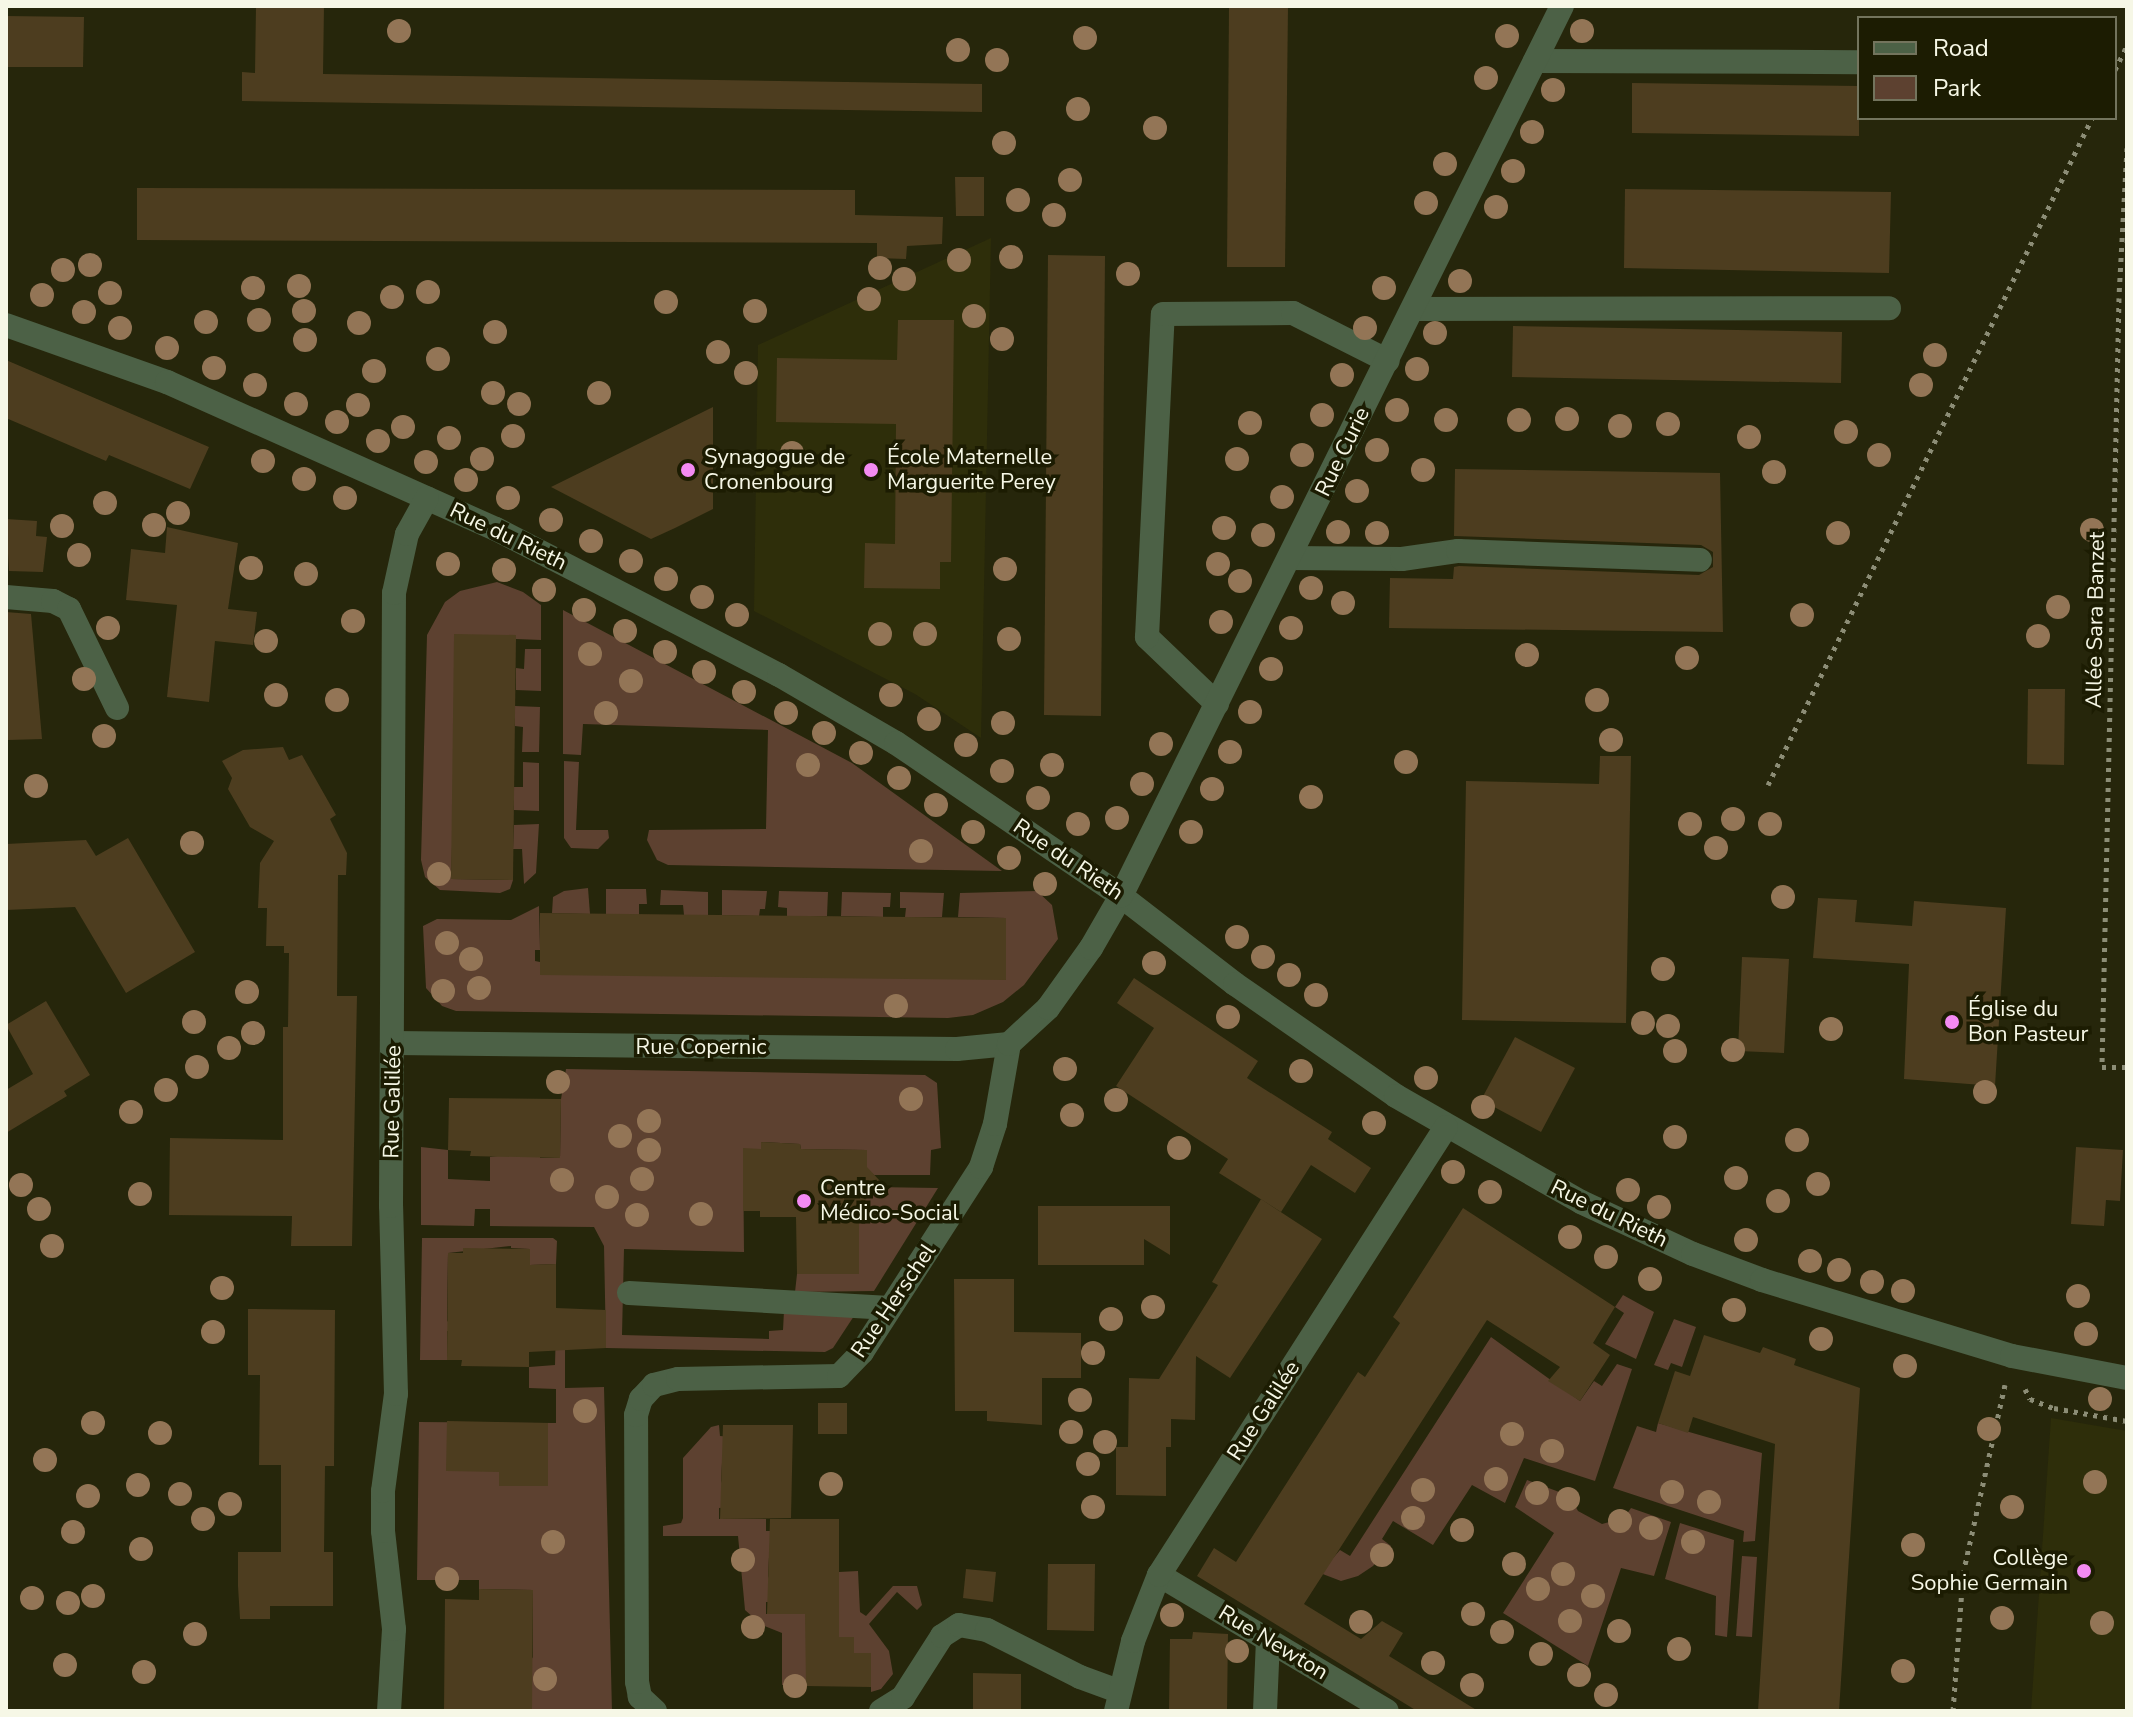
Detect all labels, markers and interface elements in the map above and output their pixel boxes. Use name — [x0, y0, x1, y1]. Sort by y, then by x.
legend — [1857, 16, 2117, 120]
text: Road — [1933, 32, 1989, 64]
text: Park — [1933, 72, 1981, 104]
street label: Rue Curie — [1310, 403, 1376, 501]
place label: Synagogue de Cronenbourg — [704, 444, 845, 496]
place label: École Maternelle Marguerite Perey — [887, 444, 1056, 496]
marker: Synagogue de Cronenbourg — [679, 461, 697, 479]
marker: École Maternelle Marguerite Perey — [862, 461, 880, 479]
street label: Rue du Rieth — [445, 497, 571, 577]
street label: Allée Sara Banzet — [2081, 531, 2111, 709]
street label: Rue du Rieth — [1008, 814, 1128, 906]
place label: Église du Bon Pasteur — [1968, 996, 2088, 1048]
marker: Église du Bon Pasteur — [1943, 1013, 1961, 1031]
street label: Rue Copernic — [636, 1035, 766, 1061]
street label: Rue Galilée — [379, 1045, 407, 1159]
street label: Rue du Rieth — [1546, 1174, 1672, 1254]
place label: Centre Médico-Social — [820, 1175, 959, 1226]
marker: Centre Médico-Social — [795, 1192, 813, 1210]
street label: Rue Herschel — [846, 1239, 942, 1363]
street label: Rue Galilée — [1222, 1356, 1306, 1466]
place label: Collège Sophie Germain — [1911, 1545, 2068, 1596]
marker: Collège Sophie Germain — [2075, 1562, 2093, 1580]
street label: Rue Newton — [1213, 1600, 1333, 1686]

